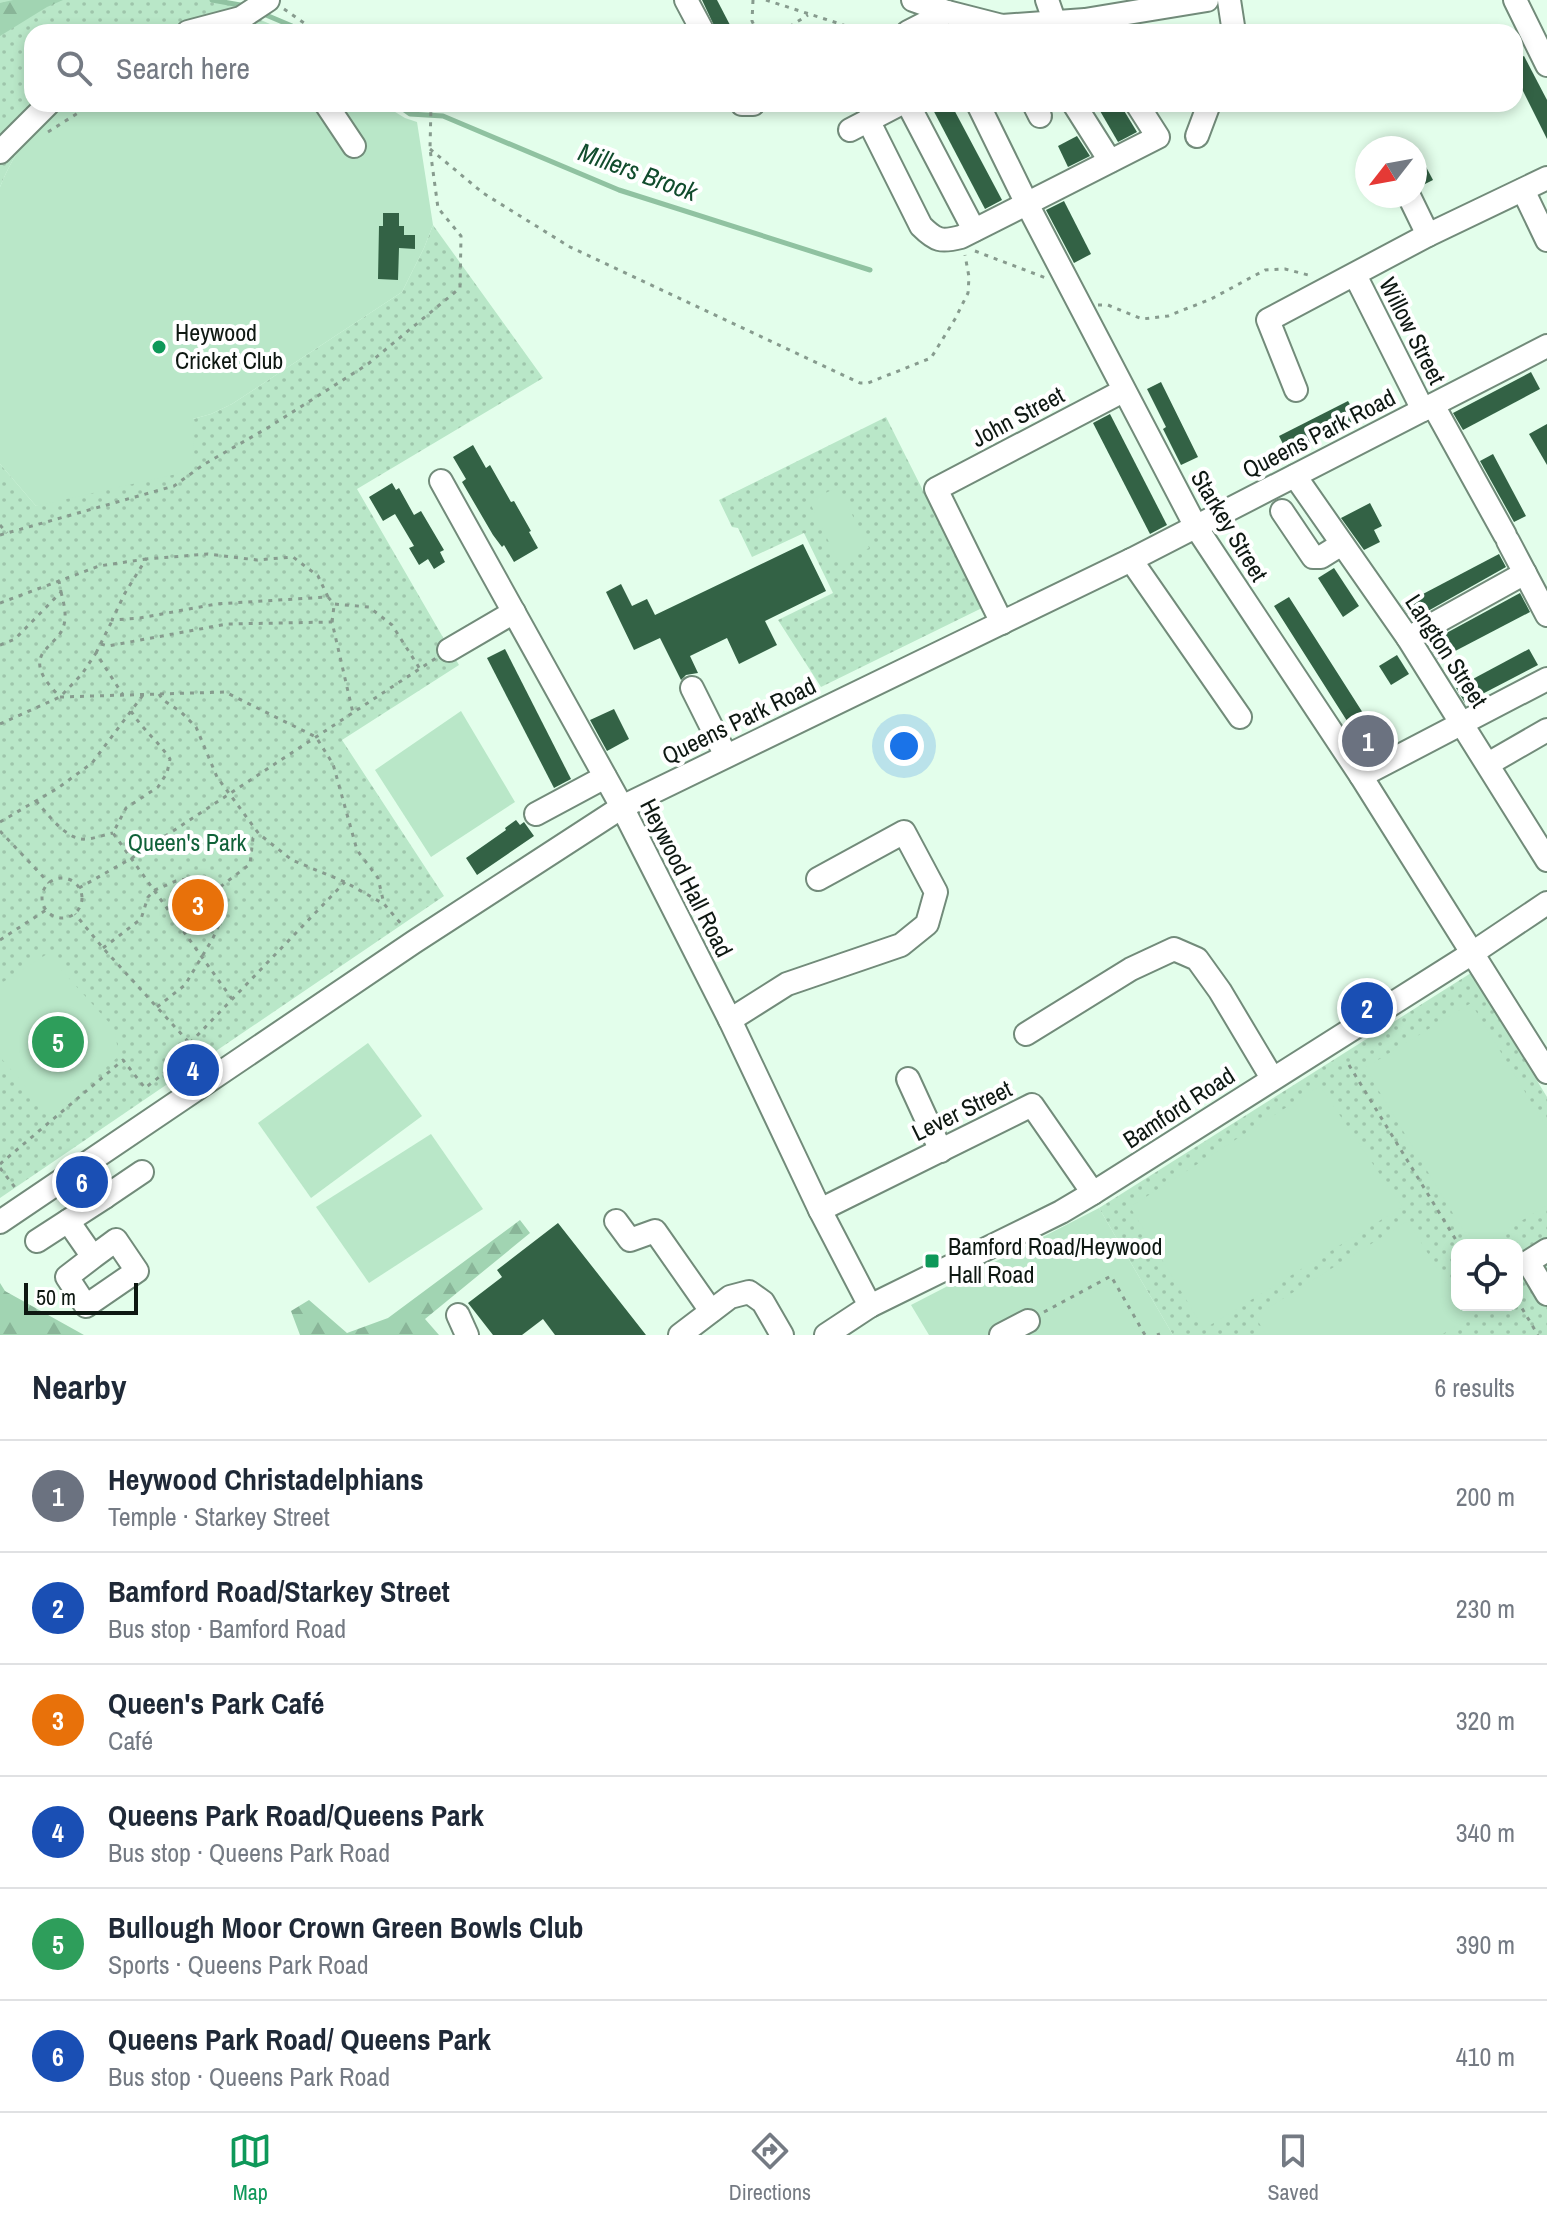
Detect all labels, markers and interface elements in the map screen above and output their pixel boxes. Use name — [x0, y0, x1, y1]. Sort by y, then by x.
search box — [24, 24, 1523, 112]
icon: search — [52, 46, 96, 90]
text: Search here — [116, 48, 250, 88]
water label: Millers Brook — [574, 134, 704, 210]
north arrow — [1355, 136, 1427, 208]
street label: Willow Street — [1372, 272, 1454, 390]
place label: Heywood Cricket Club — [175, 316, 283, 376]
marker: Heywood Cricket Club — [150, 338, 168, 356]
street label: John Street — [966, 378, 1070, 454]
street label: Queens Park Road — [1237, 381, 1400, 485]
street label: Starkey Street — [1184, 464, 1276, 588]
street label: Langton Street — [1398, 588, 1496, 714]
street label: Queens Park Road — [656, 669, 821, 771]
pin: 1 — [1342, 711, 1394, 771]
your location — [884, 726, 924, 766]
street label: Heywood Hall Road — [633, 793, 741, 962]
park label: Queen's Park — [128, 826, 246, 858]
pin: 3 — [172, 875, 224, 935]
pin: 2 — [1341, 978, 1393, 1038]
pin: 5 — [32, 1012, 84, 1072]
pin: 4 — [167, 1040, 219, 1100]
street label: Bamford Road — [1117, 1059, 1240, 1155]
street label: Lever Street — [906, 1072, 1017, 1148]
pin: 6 — [56, 1152, 108, 1212]
place label: Bamford Road/Heywood Hall Road — [948, 1230, 1162, 1290]
map controls — [1451, 1239, 1523, 1311]
button: locate — [1451, 1239, 1523, 1311]
marker: Bamford Road/Heywood Hall Road — [923, 1252, 941, 1270]
scale bar — [24, 1279, 138, 1315]
text: 50 m — [36, 1282, 76, 1312]
text: Nearby — [32, 1364, 127, 1410]
text: 6 results — [1434, 1370, 1515, 1405]
text: Heywood Christadelphians — [108, 1459, 424, 1499]
text: 1 — [52, 1479, 64, 1514]
text: 200 m — [1456, 1479, 1515, 1514]
text: Temple · Starkey Street — [108, 1499, 330, 1534]
text: Bamford Road/Starkey Street — [108, 1571, 450, 1611]
text: 2 — [52, 1591, 64, 1626]
text: 230 m — [1456, 1591, 1515, 1626]
text: Bus stop · Bamford Road — [108, 1611, 346, 1646]
text: Queen's Park Café — [108, 1683, 324, 1723]
text: 3 — [52, 1703, 64, 1738]
text: 320 m — [1456, 1703, 1515, 1738]
text: Café — [108, 1723, 153, 1758]
text: Queens Park Road/Queens Park — [108, 1795, 484, 1835]
text: 4 — [52, 1815, 64, 1850]
text: 340 m — [1456, 1815, 1515, 1850]
text: Bus stop · Queens Park Road — [108, 1835, 390, 1870]
text: Bullough Moor Crown Green Bowls Club — [108, 1907, 584, 1947]
text: 5 — [52, 1927, 64, 1962]
text: 390 m — [1456, 1927, 1515, 1962]
text: Sports · Queens Park Road — [108, 1947, 369, 1982]
text: Queens Park Road/ Queens Park — [108, 2019, 491, 2059]
text: 6 — [52, 2039, 64, 2074]
text: 410 m — [1456, 2039, 1515, 2074]
text: Bus stop · Queens Park Road — [108, 2059, 390, 2094]
tab: Map — [228, 2129, 272, 2207]
tab: Directions — [729, 2129, 811, 2207]
tab: Saved — [1268, 2129, 1319, 2207]

